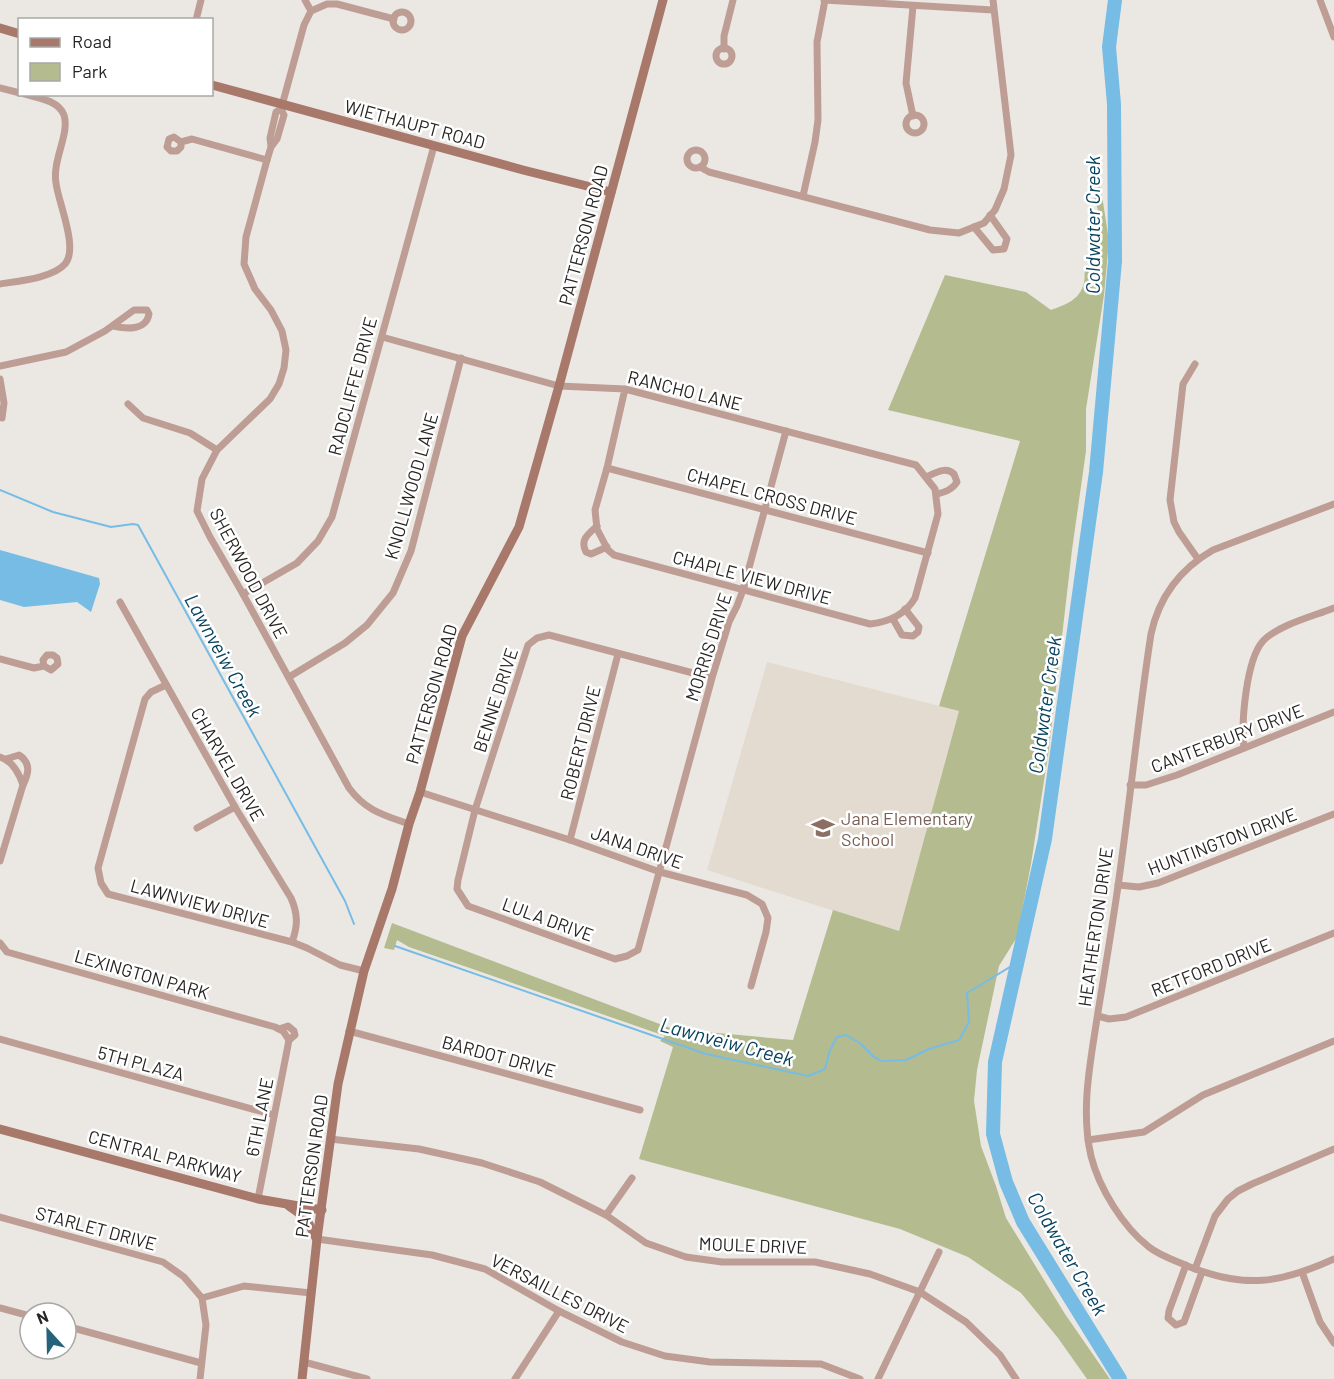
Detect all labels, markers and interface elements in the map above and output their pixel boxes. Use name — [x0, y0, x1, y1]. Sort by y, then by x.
legend — [18, 18, 213, 96]
text: Road — [72, 30, 112, 52]
text: Park — [72, 60, 107, 82]
street label: WIETHAUPT ROAD — [342, 95, 488, 153]
water label: Coldwater Creek — [1080, 155, 1104, 294]
street label: PATTERSON ROAD — [554, 163, 612, 307]
street label: RADCLIFFE DRIVE — [323, 314, 381, 458]
street label: RANCHO LANE — [626, 365, 744, 415]
street label: KNOLLWOOD LANE — [380, 410, 442, 562]
street label: CHAPEL CROSS DRIVE — [685, 463, 859, 529]
street label: SHERWOOD DRIVE — [205, 504, 293, 642]
street label: CHAPLE VIEW DRIVE — [670, 545, 834, 609]
water label: Lawnveiw Creek — [180, 589, 268, 721]
street label: MORRIS DRIVE — [680, 590, 736, 704]
street label: PATTERSON ROAD — [401, 622, 461, 766]
water label: Coldwater Creek — [1022, 634, 1066, 775]
street label: BENNE DRIVE — [468, 645, 522, 755]
street label: ROBERT DRIVE — [555, 683, 605, 803]
street label: CANTERBURY DRIVE — [1148, 699, 1306, 777]
street label: CHARVEL DRIVE — [187, 703, 269, 825]
street label: HUNTINGTON DRIVE — [1144, 802, 1300, 880]
place label: Jana Elementary School — [841, 807, 973, 850]
school or university icon: Jana Elementary School — [810, 815, 836, 841]
street label: JANA DRIVE — [588, 821, 686, 873]
street label: HEATHERTON DRIVE — [1073, 846, 1117, 1008]
street label: LAWNVIEW DRIVE — [128, 874, 272, 932]
street label: LULA DRIVE — [499, 892, 597, 946]
street label: RETFORD DRIVE — [1148, 933, 1274, 1001]
street label: LEXINGTON PARK — [72, 944, 212, 1004]
water label: Lawnveiw Creek — [658, 1012, 797, 1070]
street label: BARDOT DRIVE — [440, 1030, 558, 1082]
street label: 5TH PLAZA — [95, 1041, 187, 1085]
street label: 6TH LANE — [241, 1076, 277, 1158]
street label: PATTERSON ROAD — [290, 1093, 332, 1239]
street label: CENTRAL PARKWAY — [86, 1125, 244, 1187]
water label: Coldwater Creek — [1023, 1187, 1113, 1319]
street label: STARLET DRIVE — [33, 1201, 159, 1255]
street label: MOULE DRIVE — [698, 1232, 808, 1258]
street label: VERSAILLES DRIVE — [487, 1249, 633, 1337]
north arrow — [18, 1301, 78, 1361]
text: N — [34, 1306, 51, 1327]

